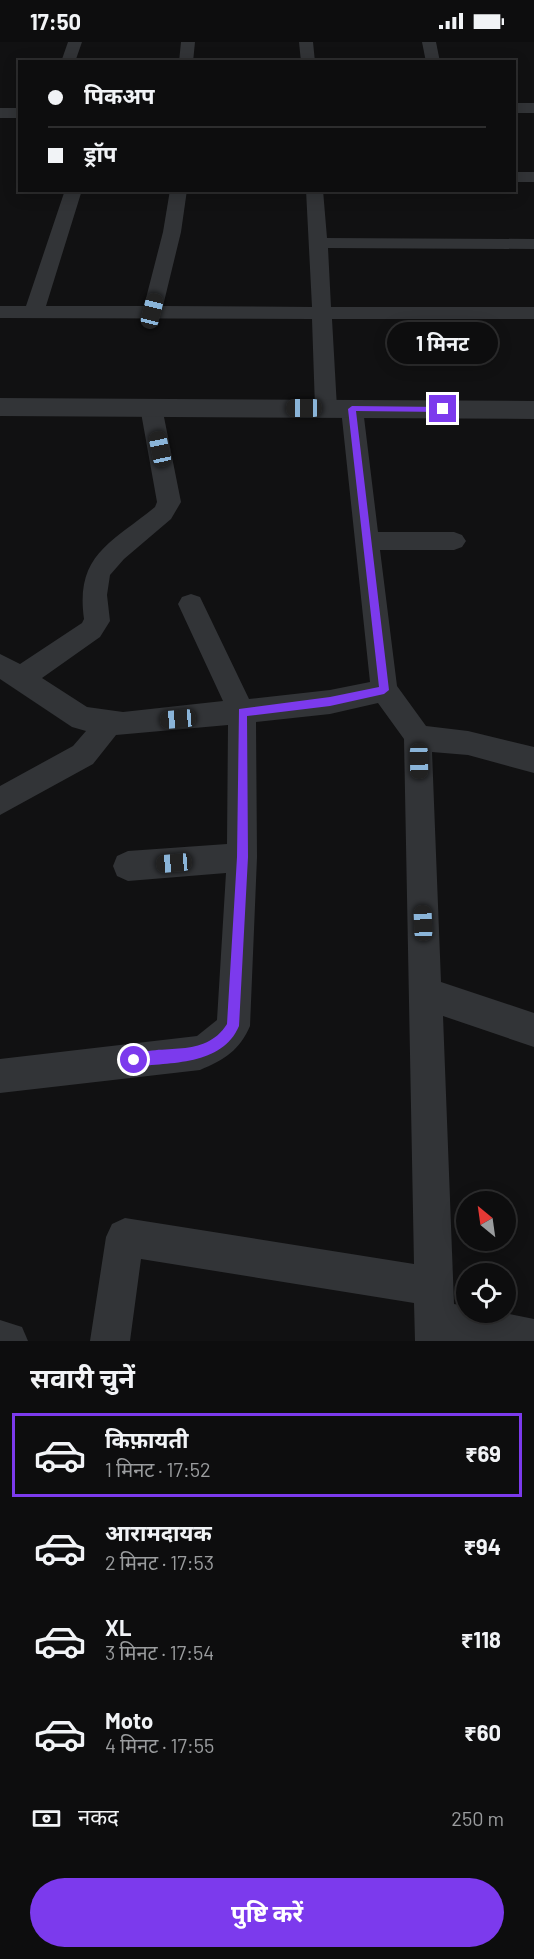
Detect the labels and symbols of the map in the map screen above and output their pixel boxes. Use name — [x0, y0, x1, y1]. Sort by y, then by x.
car — [139, 291, 165, 331]
callout: 1 मिनट — [388, 322, 498, 364]
route end — [429, 395, 456, 422]
car — [286, 399, 322, 417]
car — [147, 430, 173, 468]
car — [159, 708, 197, 730]
car — [410, 743, 428, 779]
car — [155, 852, 193, 874]
car — [413, 905, 433, 941]
route start — [120, 1046, 147, 1073]
north arrow — [456, 1191, 516, 1251]

